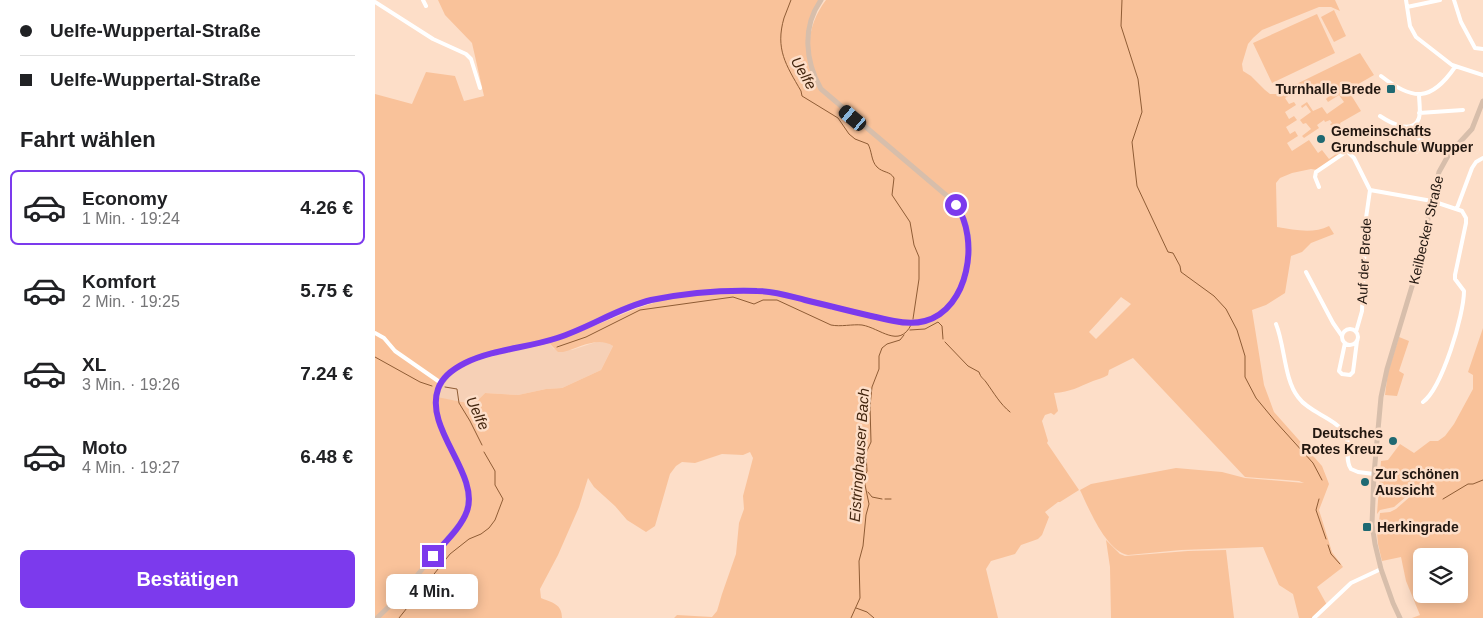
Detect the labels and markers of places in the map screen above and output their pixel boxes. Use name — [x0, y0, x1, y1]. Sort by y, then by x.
place label: Turnhalle Brede — [1275, 81, 1381, 97]
marker: Turnhalle Brede — [1385, 83, 1397, 95]
place label: Gemeinschafts Grundschule Wupper — [1331, 123, 1474, 155]
marker: Gemeinschafts Grundschule Wupper — [1315, 133, 1327, 145]
place label: Deutsches Rotes Kreuz — [1301, 425, 1383, 457]
marker: Deutsches Rotes Kreuz — [1387, 435, 1399, 447]
place label: Zur schönen Aussicht — [1375, 466, 1459, 498]
marker: Zur schönen Aussicht — [1359, 476, 1371, 488]
place label: Herkingrade — [1377, 519, 1459, 535]
marker: Herkingrade — [1361, 521, 1373, 533]

